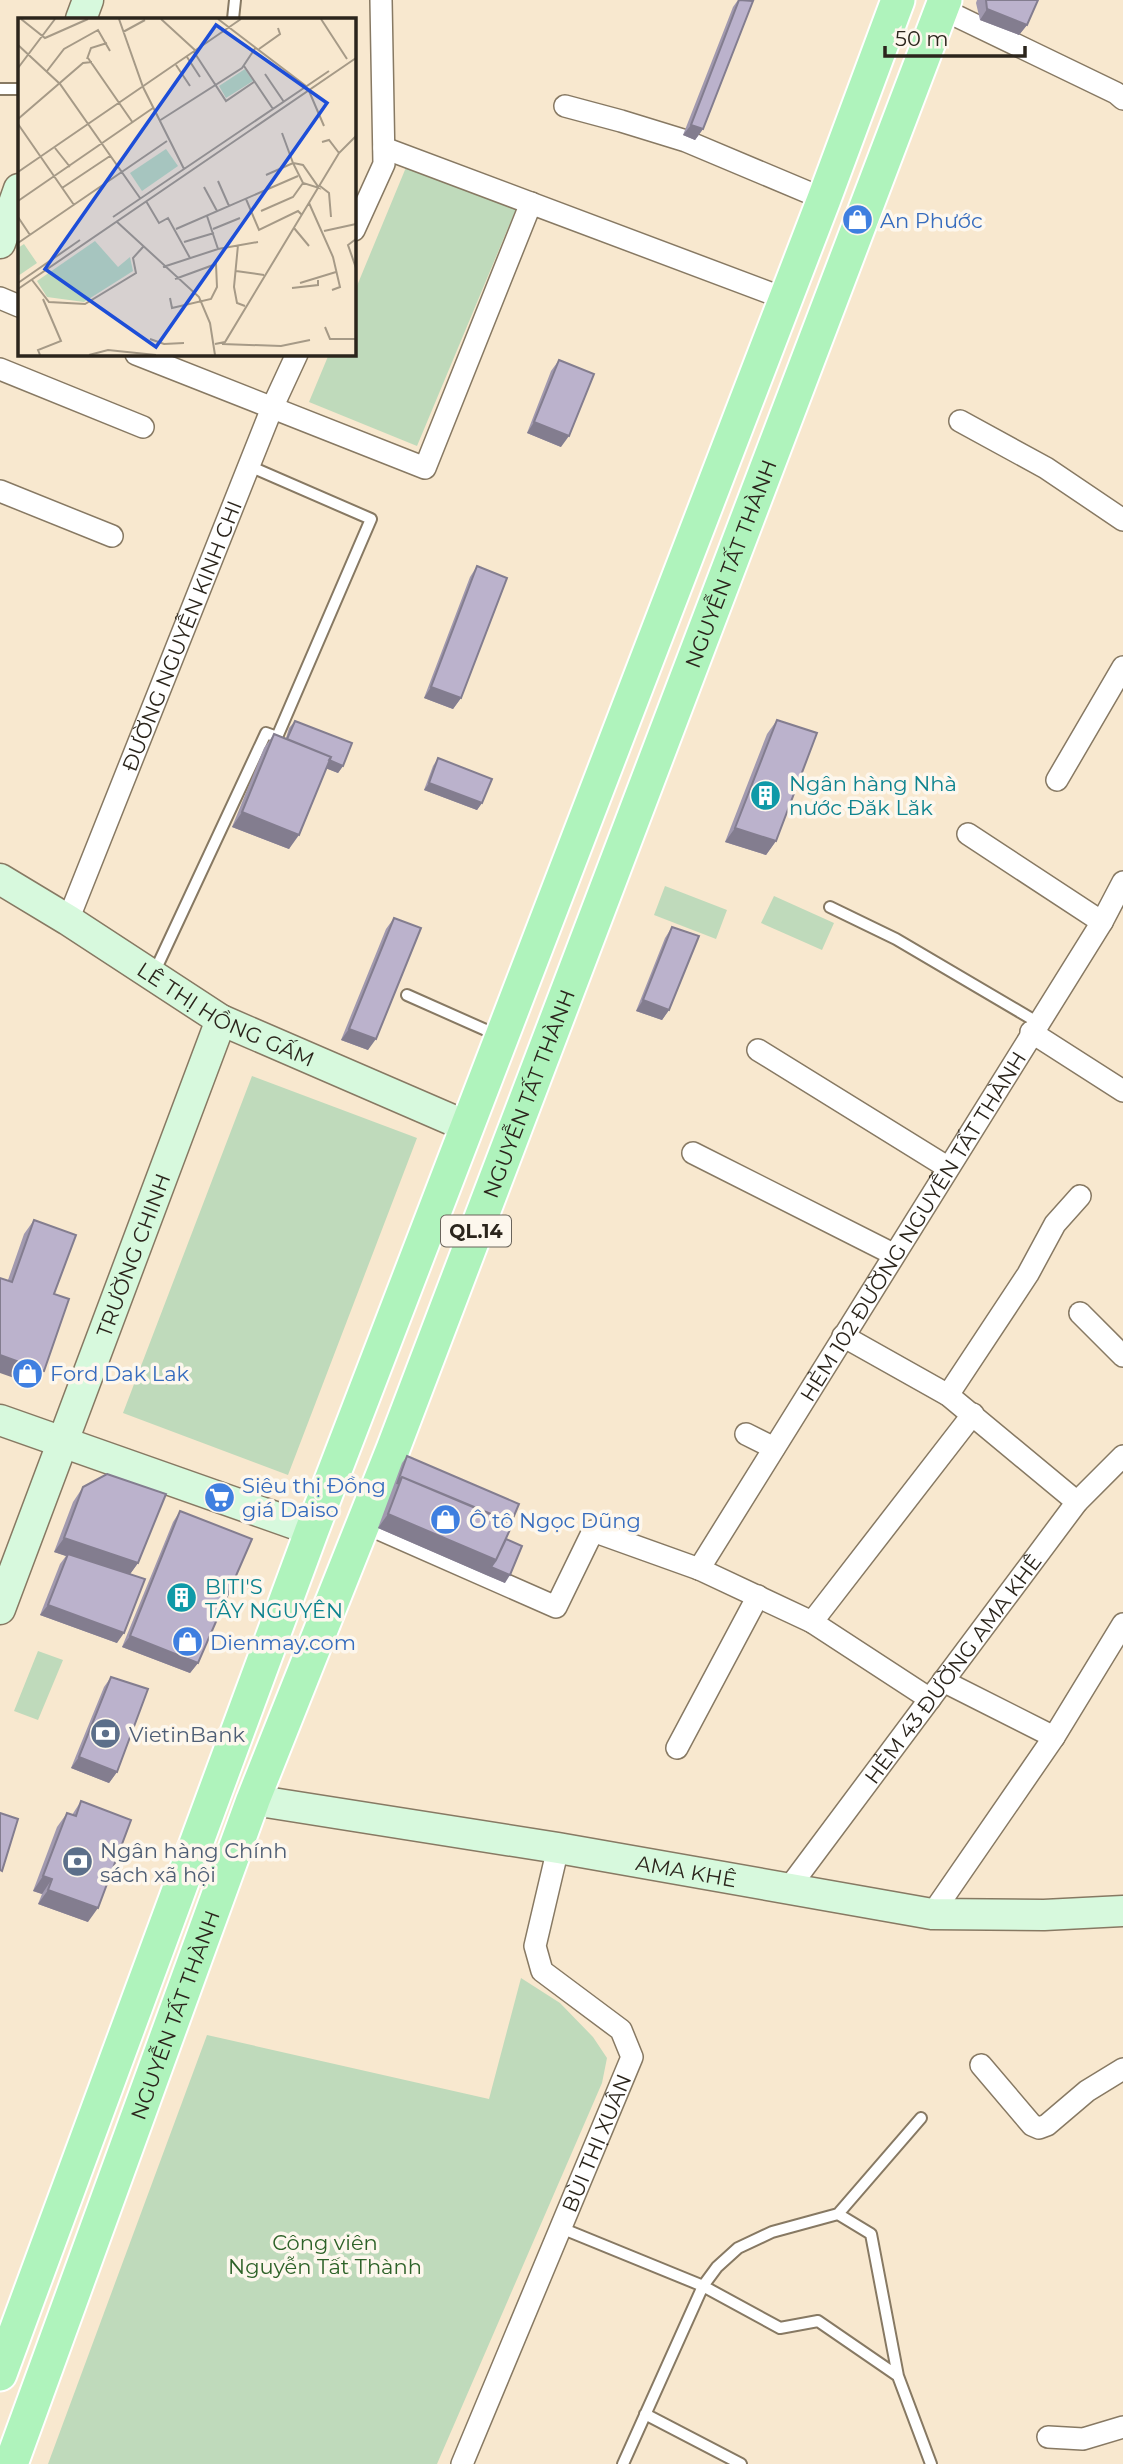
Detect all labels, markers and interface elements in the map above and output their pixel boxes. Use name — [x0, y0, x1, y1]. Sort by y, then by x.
scale bar — [885, 14, 1025, 58]
inset map — [18, 18, 355, 355]
text: 50 m — [895, 26, 949, 51]
shop icon: An Phước — [840, 203, 874, 237]
place label: An Phước — [880, 208, 983, 233]
street label: NGUYỄN TẤT THÀNH — [679, 456, 781, 671]
street label: ĐƯỜNG NGUYỄN KINH CHI — [116, 497, 246, 775]
place label: Ngân hàng Nhà nước Đăk Lăk — [789, 771, 957, 820]
building icon: Ngân hàng Nhà nước Đăk Lăk — [749, 778, 783, 812]
street label: LÊ THỊ HỒNG GẤM — [133, 956, 318, 1071]
street label: NGUYỄN TẤT THÀNH — [477, 986, 579, 1201]
street label: HẺM 102 ĐƯỜNG NGUYỄN TẤT THÀNH — [794, 1047, 1031, 1406]
street label: TRƯỜNG CHINH — [91, 1170, 175, 1340]
road number: QL.14 — [441, 1216, 511, 1246]
shop icon: Ford Dak Lak — [10, 1356, 44, 1390]
place label: Ford Dak Lak — [50, 1361, 190, 1386]
place label: Siêu thị Đồng giá Daiso — [242, 1473, 386, 1522]
supermarket icon: Siêu thị Đồng giá Daiso — [202, 1480, 236, 1514]
shop icon: Ô tô Ngọc Dũng — [429, 1503, 463, 1537]
place label: Ô tô Ngọc Dũng — [469, 1508, 641, 1533]
street label: HẺM 43 ĐƯỜNG AMA KHÊ — [859, 1549, 1046, 1788]
place label: BITI'S TÂY NGUYÊN — [205, 1574, 343, 1623]
building icon: BITI'S TÂY NGUYÊN — [165, 1581, 199, 1615]
shop icon: Dienmay.com — [170, 1625, 204, 1659]
place label: Dienmay.com — [210, 1630, 356, 1655]
bank icon: VietinBank — [89, 1717, 123, 1751]
place label: VietinBank — [129, 1722, 245, 1747]
place label: Ngân hàng Chính sách xã hội — [100, 1838, 287, 1887]
bank icon: Ngân hàng Chính sách xã hội — [60, 1845, 94, 1879]
street label: AMA KHÊ — [634, 1849, 739, 1892]
street label: NGUYỄN TẤT THÀNH — [125, 1907, 224, 2123]
street label: BÙI THỊ XUÂN — [556, 2070, 636, 2216]
park label: Công viên Nguyễn Tất Thành — [228, 2230, 422, 2279]

